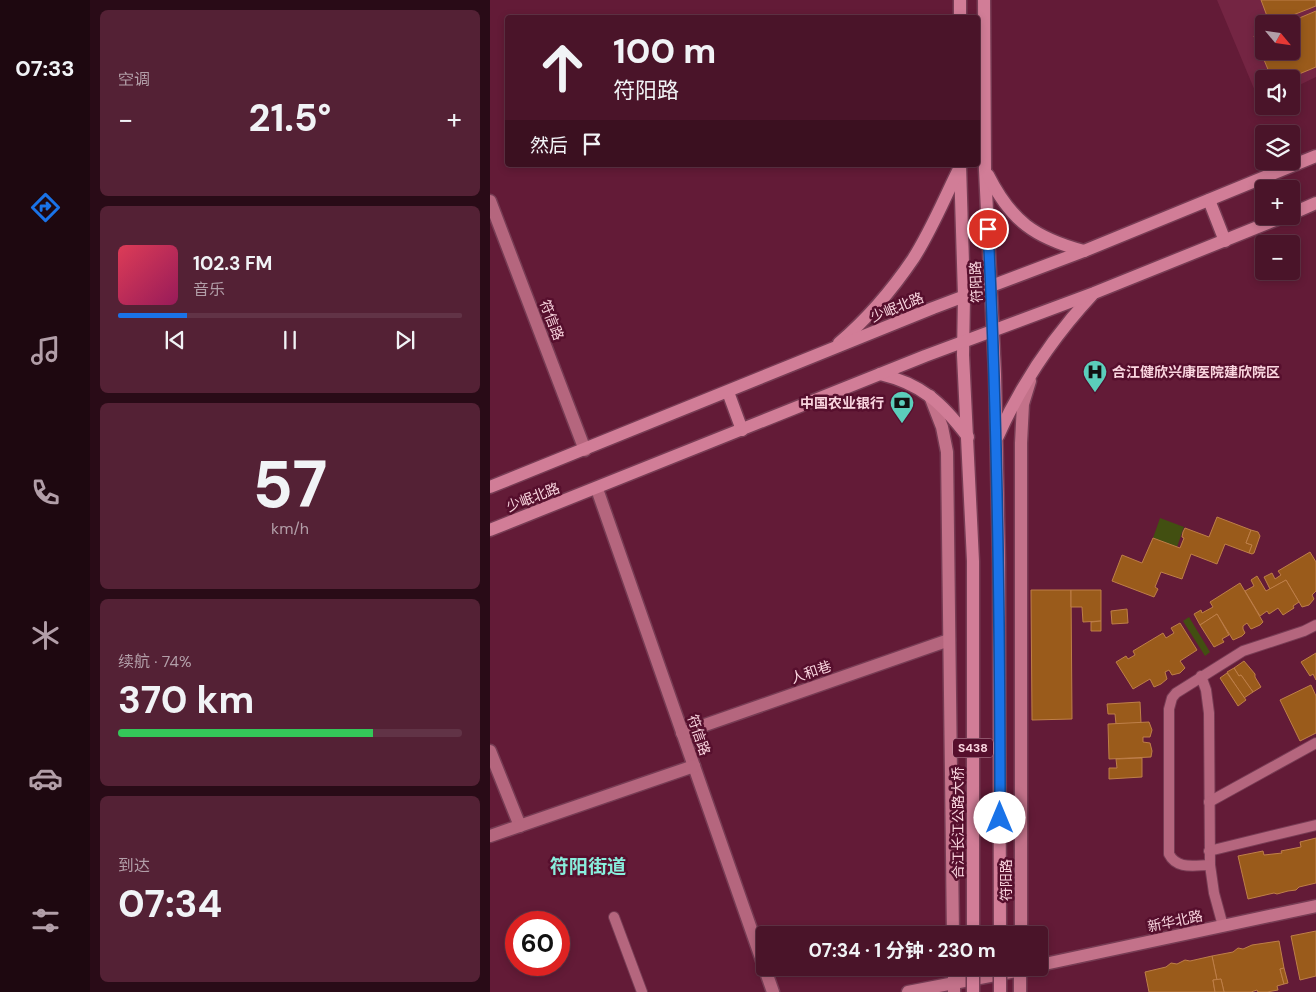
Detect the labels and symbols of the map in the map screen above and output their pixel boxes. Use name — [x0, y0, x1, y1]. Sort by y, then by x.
north arrow — [1255, 15, 1300, 60]
pin — [967, 208, 1009, 250]
street label: 符阳路 — [966, 261, 986, 303]
street label: 少岷北路 — [868, 288, 926, 326]
street label: 符信路 — [536, 297, 568, 343]
hospital icon: 合江健欣兴康医院建欣院区 — [1082, 359, 1108, 393]
place label: 合江健欣兴康医院建欣院区 — [1112, 363, 1280, 381]
bank icon: 中国农业银行 — [889, 390, 915, 424]
place label: 中国农业银行 — [800, 394, 884, 412]
street label: 少岷北路 — [504, 479, 562, 515]
street label: 人和巷 — [788, 657, 834, 687]
street label: 符信路 — [684, 712, 714, 758]
road number: S438 — [953, 738, 993, 758]
street label: 合江长江公路大桥 — [949, 767, 967, 879]
position arrow — [973, 791, 1025, 843]
district label: 符阳街道 — [550, 854, 626, 879]
street label: 符阳路 — [997, 859, 1015, 901]
street label: 新华北路 — [1146, 906, 1204, 936]
speed limit sign: 60 — [505, 911, 570, 976]

